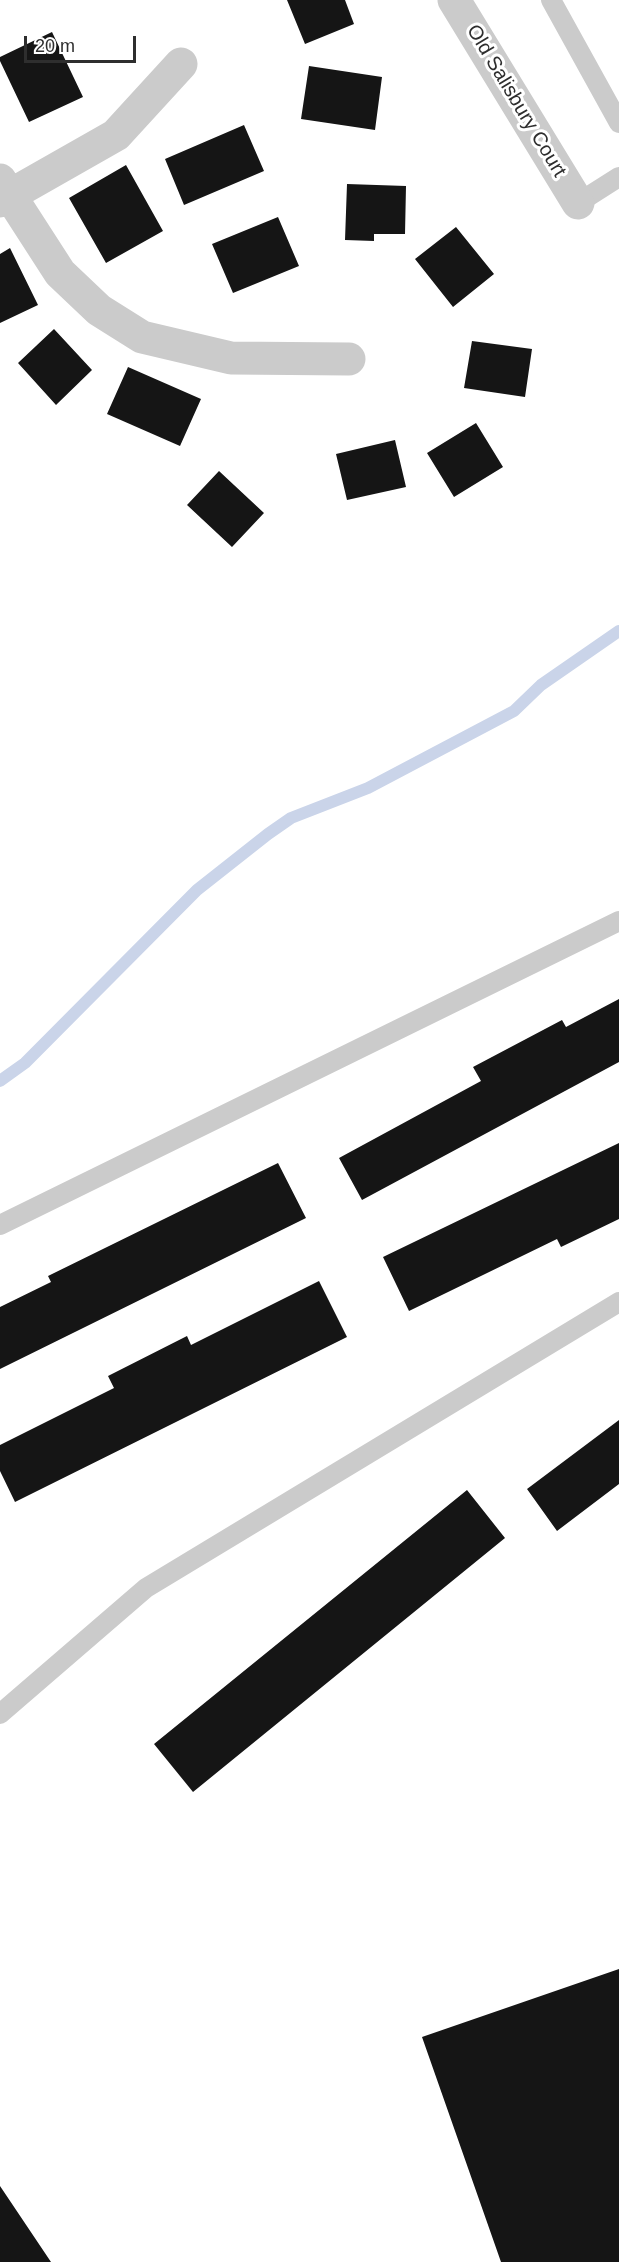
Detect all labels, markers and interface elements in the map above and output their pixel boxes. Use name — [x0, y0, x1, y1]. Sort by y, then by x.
street label: Old Salisbury Court — [461, 21, 571, 181]
scale bar — [27, 24, 140, 62]
text: 20 m — [35, 36, 75, 56]

